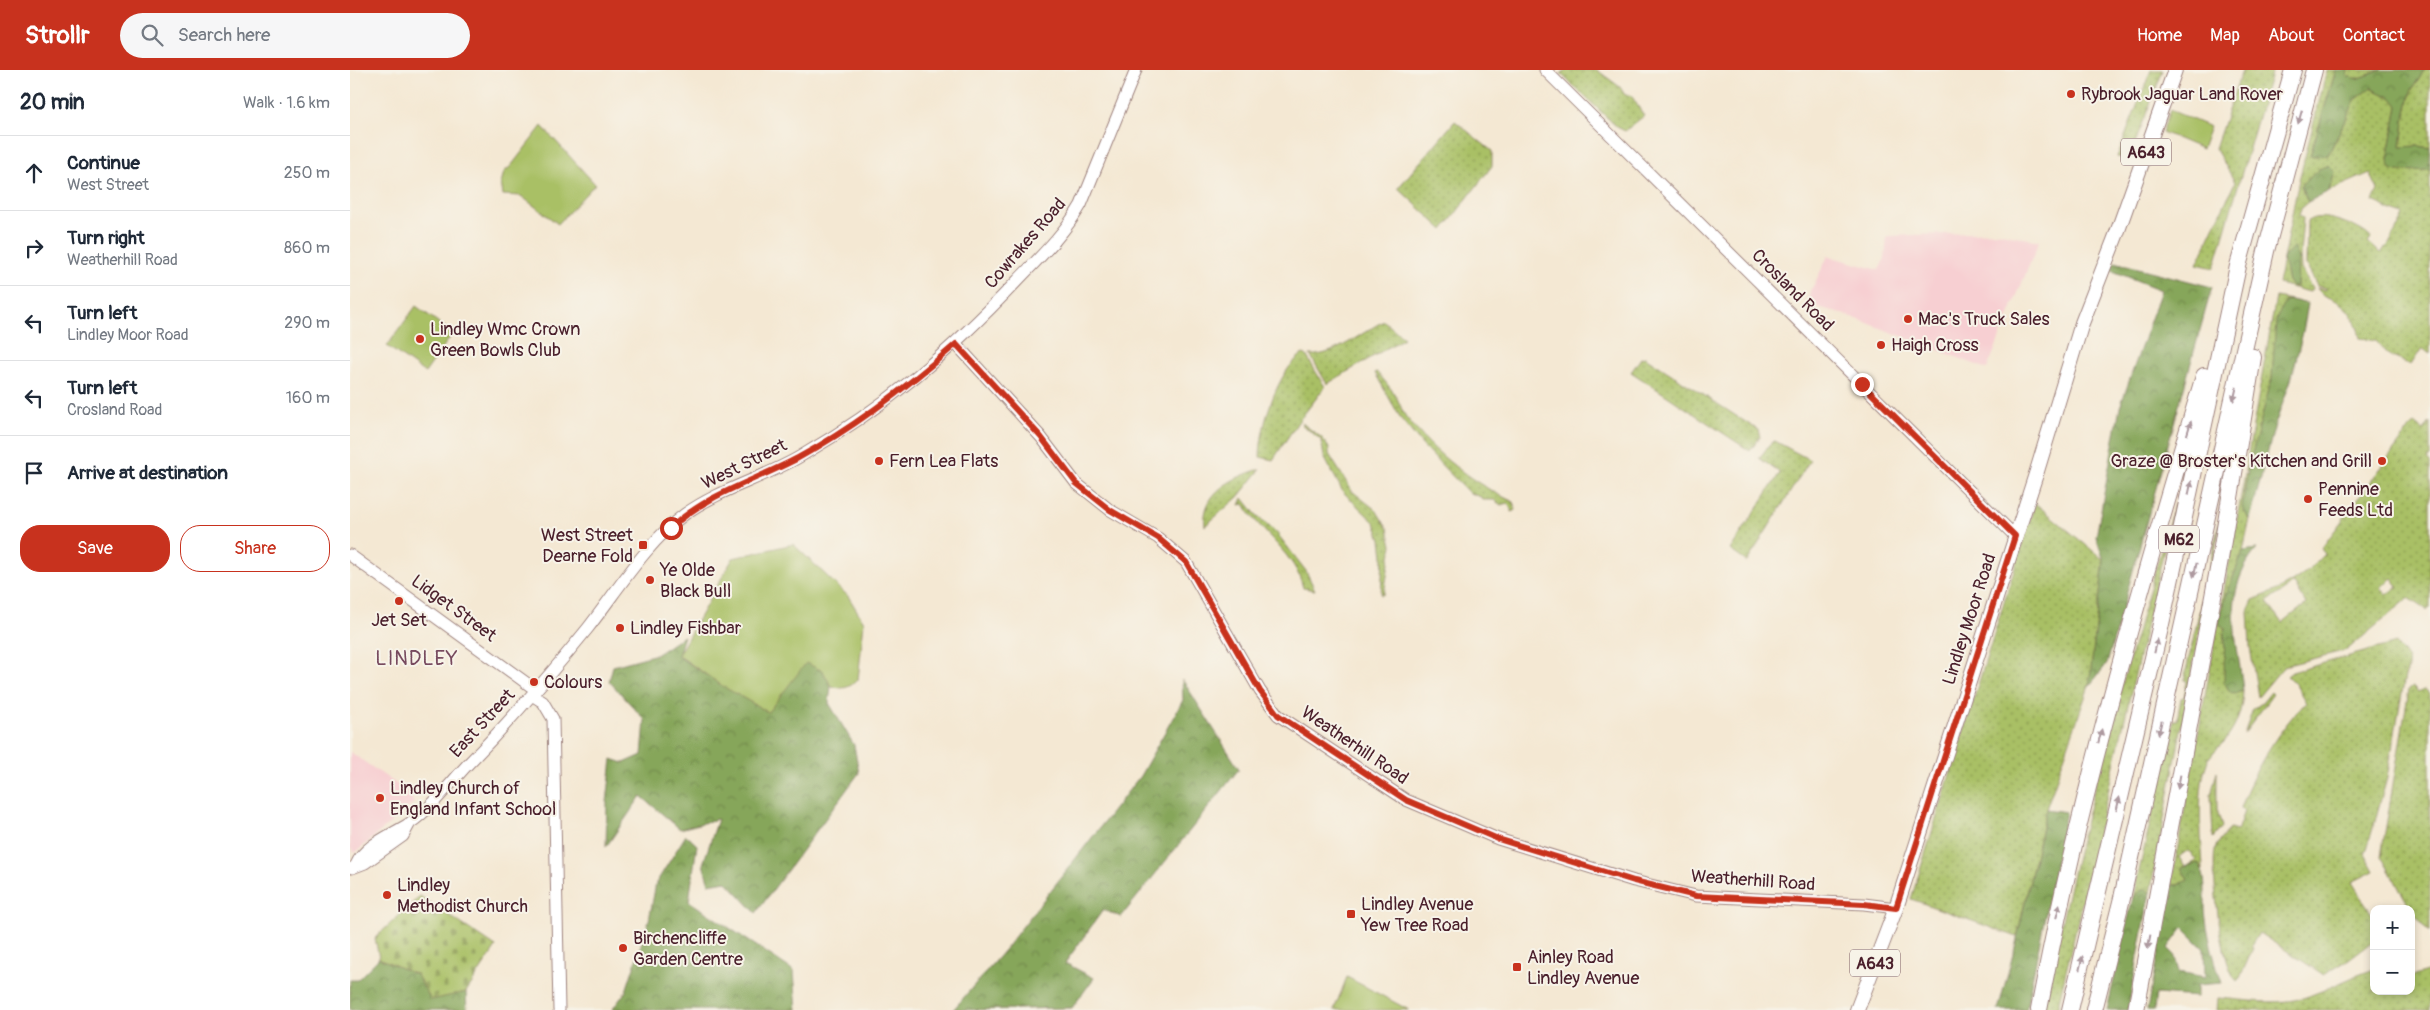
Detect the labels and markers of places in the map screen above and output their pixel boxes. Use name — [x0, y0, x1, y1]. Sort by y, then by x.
place label: Rybrook Jaguar Land Rover — [2081, 83, 2284, 106]
marker: Rybrook Jaguar Land Rover — [2065, 88, 2077, 100]
place label: Mac's Truck Sales — [1918, 308, 2050, 331]
marker: Mac's Truck Sales — [1902, 313, 1914, 325]
place label: Lindley Wmc Crown Green Bowls Club — [430, 318, 580, 362]
marker: Lindley Wmc Crown Green Bowls Club — [414, 333, 426, 345]
place label: Haigh Cross — [1891, 334, 1978, 357]
marker: Haigh Cross — [1875, 339, 1887, 351]
place label: Fern Lea Flats — [889, 450, 998, 473]
place label: Graze @ Broster's Kitchen and Grill — [2110, 450, 2372, 473]
marker: Fern Lea Flats — [873, 455, 885, 467]
marker: Graze @ Broster's Kitchen and Grill — [2376, 455, 2388, 467]
place label: Pennine Feeds Ltd — [2318, 478, 2393, 522]
marker: Pennine Feeds Ltd — [2302, 493, 2314, 505]
place label: West Street Dearne Fold — [541, 524, 634, 568]
marker: West Street Dearne Fold — [637, 539, 649, 551]
place label: Ye Olde Black Bull — [659, 559, 731, 603]
marker: Ye Olde Black Bull — [644, 574, 656, 586]
marker: Jet Set — [393, 595, 405, 607]
place label: Jet Set — [371, 609, 427, 632]
place label: Lindley Fishbar — [630, 617, 742, 640]
marker: Lindley Fishbar — [614, 622, 626, 634]
place label: Colours — [544, 671, 602, 694]
marker: Colours — [528, 676, 540, 688]
place label: Lindley Church of England Infant School — [390, 777, 556, 821]
marker: Lindley Church of England Infant School — [374, 792, 386, 804]
place label: Lindley Methodist Church — [397, 874, 528, 918]
marker: Lindley Methodist Church — [381, 889, 393, 901]
place label: Lindley Avenue Yew Tree Road — [1360, 893, 1473, 937]
marker: Lindley Avenue Yew Tree Road — [1345, 908, 1357, 920]
place label: Birchencliffe Garden Centre — [633, 927, 743, 971]
marker: Birchencliffe Garden Centre — [617, 942, 629, 954]
place label: Ainley Road Lindley Avenue — [1527, 946, 1639, 990]
marker: Ainley Road Lindley Avenue — [1511, 961, 1523, 973]

